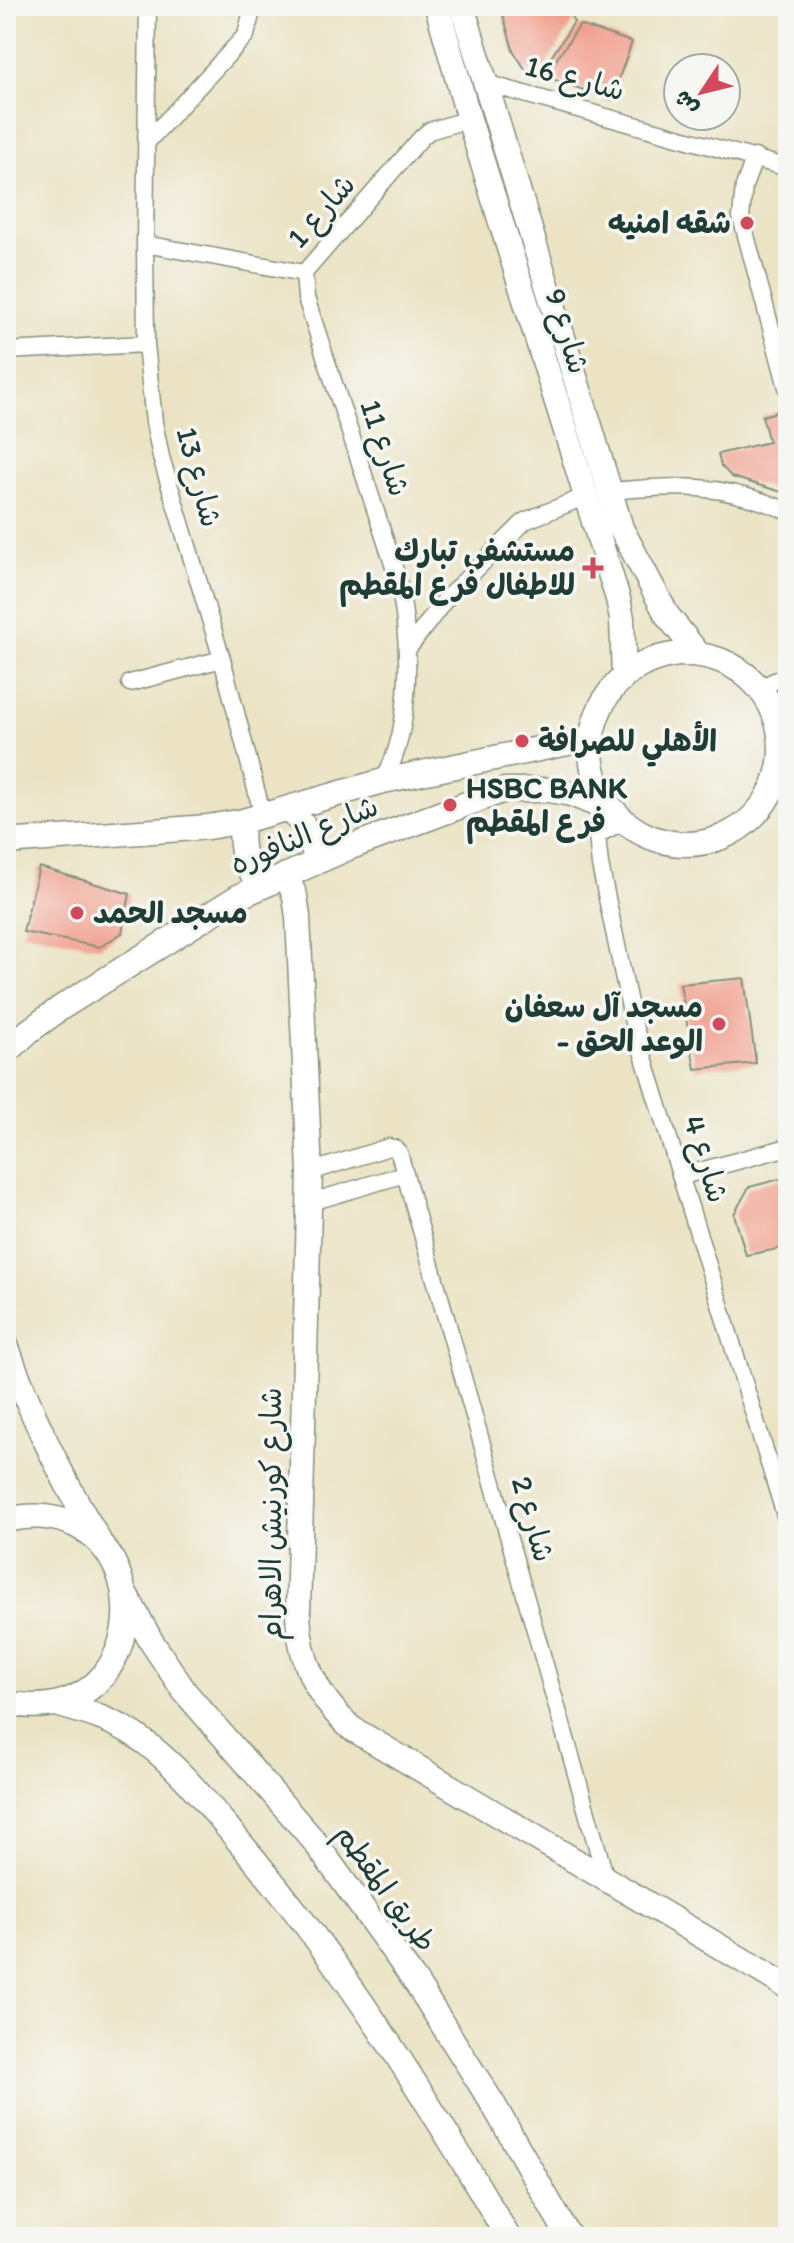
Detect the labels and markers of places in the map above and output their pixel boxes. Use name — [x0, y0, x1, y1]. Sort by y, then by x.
place label: شقه امنيه — [608, 204, 731, 241]
marker: شقه امنيه — [738, 214, 756, 232]
place label: مستشفى تبارك للاطفال فرع المقطم — [339, 532, 575, 607]
marker: مستشفى تبارك للاطفال فرع المقطم — [582, 557, 604, 579]
place label: الأهلي للصرافة — [538, 721, 717, 767]
marker: الأهلي للصرافة — [513, 732, 531, 750]
place label: HSBC BANK فرع المقطم — [466, 769, 628, 844]
marker: HSBC BANK فرع المقطم — [441, 796, 459, 814]
place label: مسجد الحمد — [93, 894, 248, 931]
marker: مسجد الحمد — [68, 904, 86, 922]
place label: مسجد آل سعفان - الوعد الحق — [504, 988, 703, 1060]
marker: مسجد آل سعفان - الوعد الحق — [710, 1015, 728, 1033]

